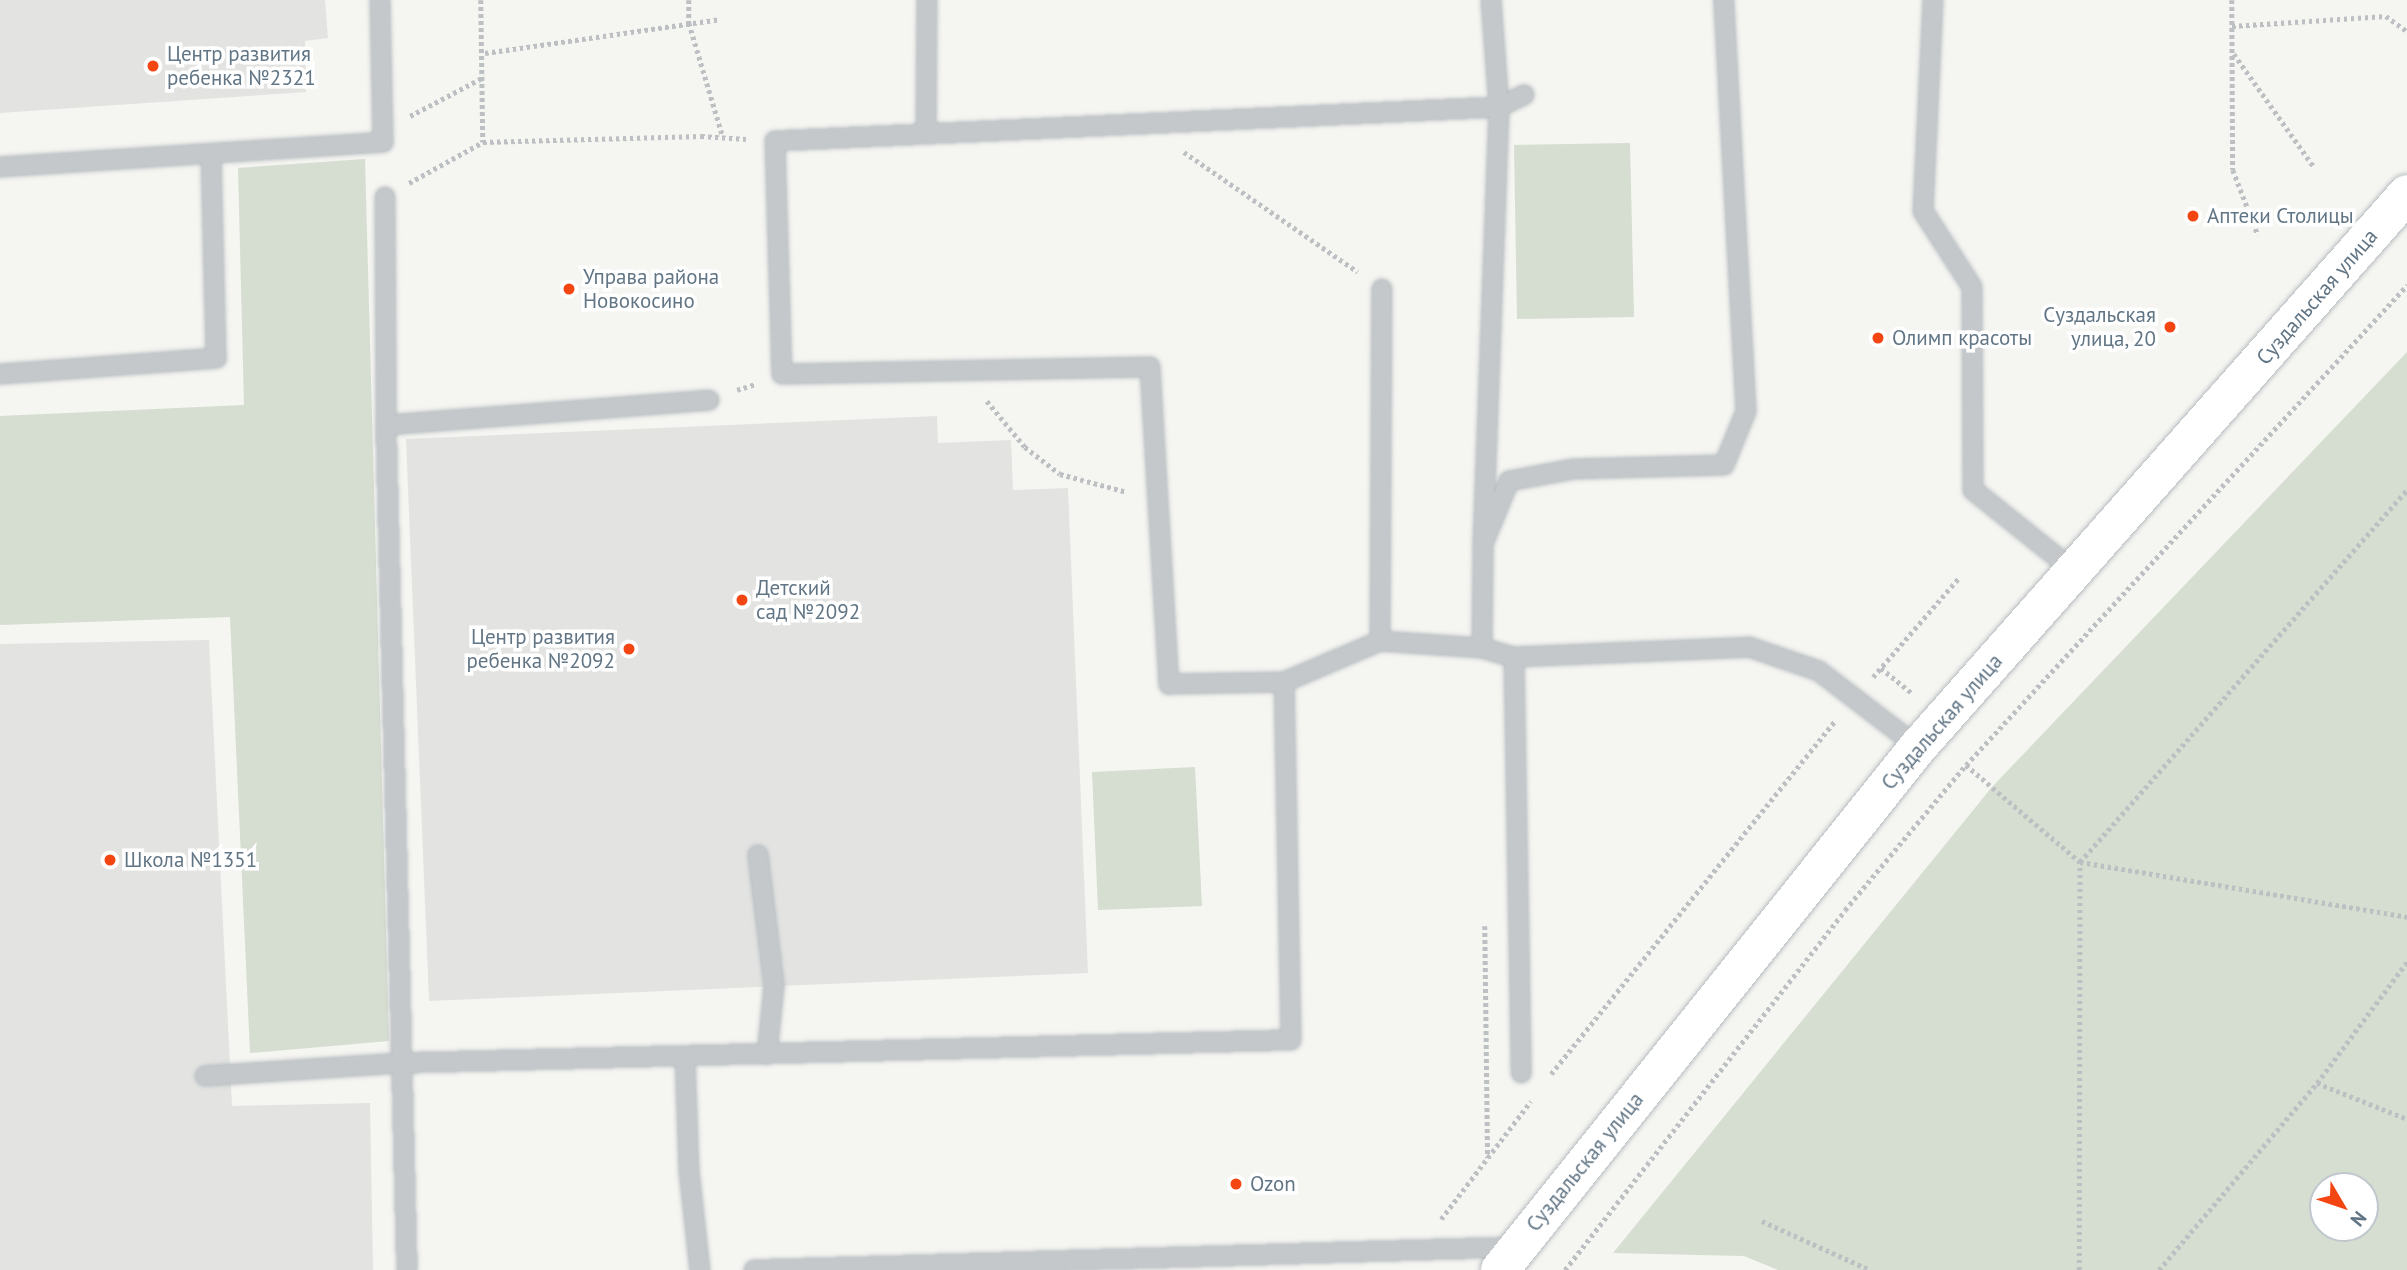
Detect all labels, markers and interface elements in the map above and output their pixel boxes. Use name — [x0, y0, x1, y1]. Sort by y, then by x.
place label: Центр развития ребенка №2321 — [167, 41, 316, 91]
marker: Центр развития ребенка №2321 — [145, 58, 161, 74]
place label: Аптеки Столицы — [2207, 203, 2354, 229]
marker: Аптеки Столицы — [2185, 208, 2201, 224]
street label: Суздальская улица — [2251, 224, 2383, 370]
place label: Управа района Новокосино — [583, 264, 719, 314]
marker: Управа района Новокосино — [561, 281, 577, 297]
place label: Суздальская улица, 20 — [2043, 302, 2156, 352]
marker: Суздальская улица, 20 — [2162, 319, 2178, 335]
place label: Олимп красоты — [1892, 325, 2032, 351]
marker: Олимп красоты — [1870, 330, 1886, 346]
place label: Детский сад №2092 — [756, 575, 860, 625]
marker: Детский сад №2092 — [734, 592, 750, 608]
place label: Центр развития ребенка №2092 — [466, 624, 615, 674]
marker: Центр развития ребенка №2092 — [621, 641, 637, 657]
street label: Суздальская улица — [1876, 649, 2008, 795]
place label: Школа №1351 — [124, 847, 257, 873]
marker: Школа №1351 — [102, 852, 118, 868]
street label: Суздальская улица — [1521, 1087, 1649, 1237]
place label: Ozon — [1250, 1171, 1296, 1197]
north arrow — [2309, 1172, 2379, 1242]
marker: Ozon — [1228, 1176, 1244, 1192]
text: N — [2346, 1207, 2372, 1231]

